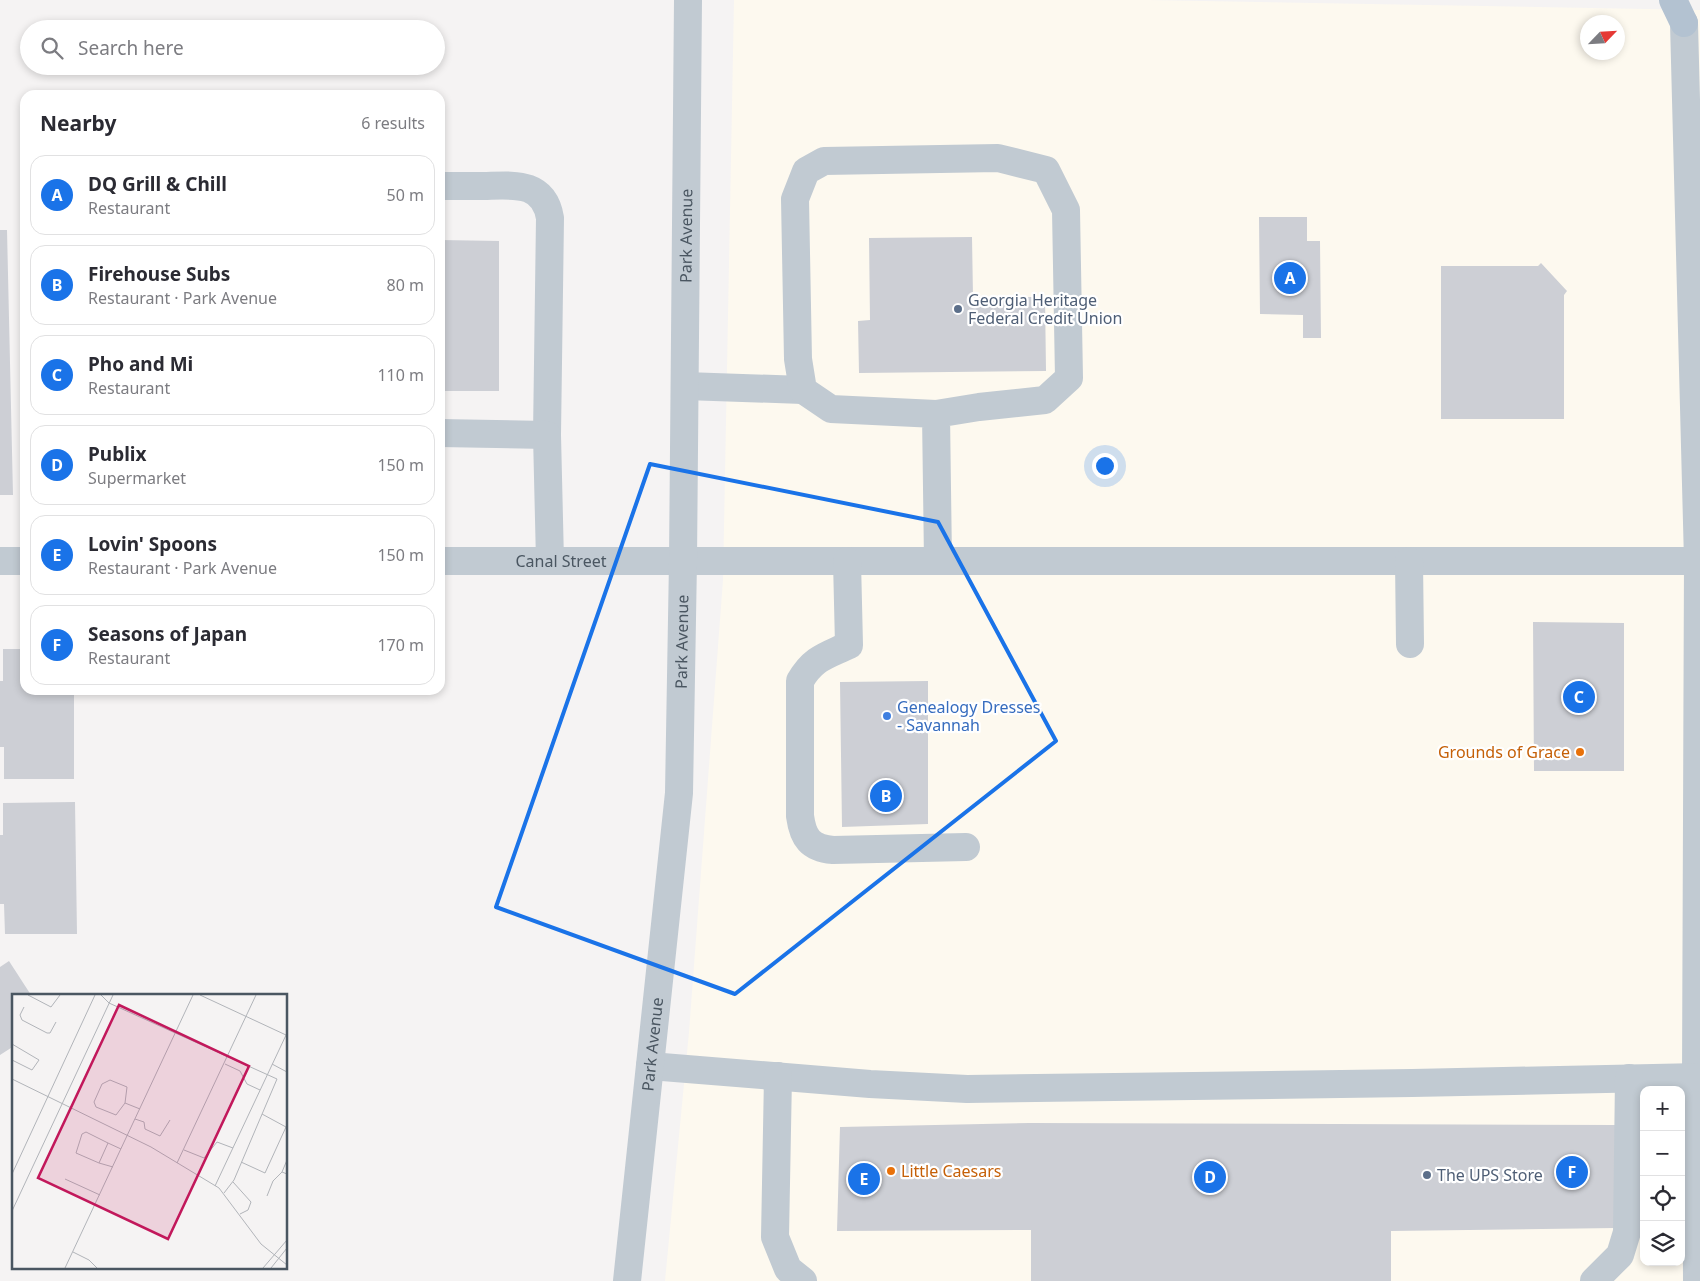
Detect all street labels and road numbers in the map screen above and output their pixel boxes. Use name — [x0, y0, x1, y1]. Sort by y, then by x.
street label: Park Avenue — [674, 189, 697, 283]
street label: Canal Street — [515, 550, 607, 572]
street label: Park Avenue — [670, 594, 693, 689]
street label: Park Avenue — [636, 996, 668, 1092]

